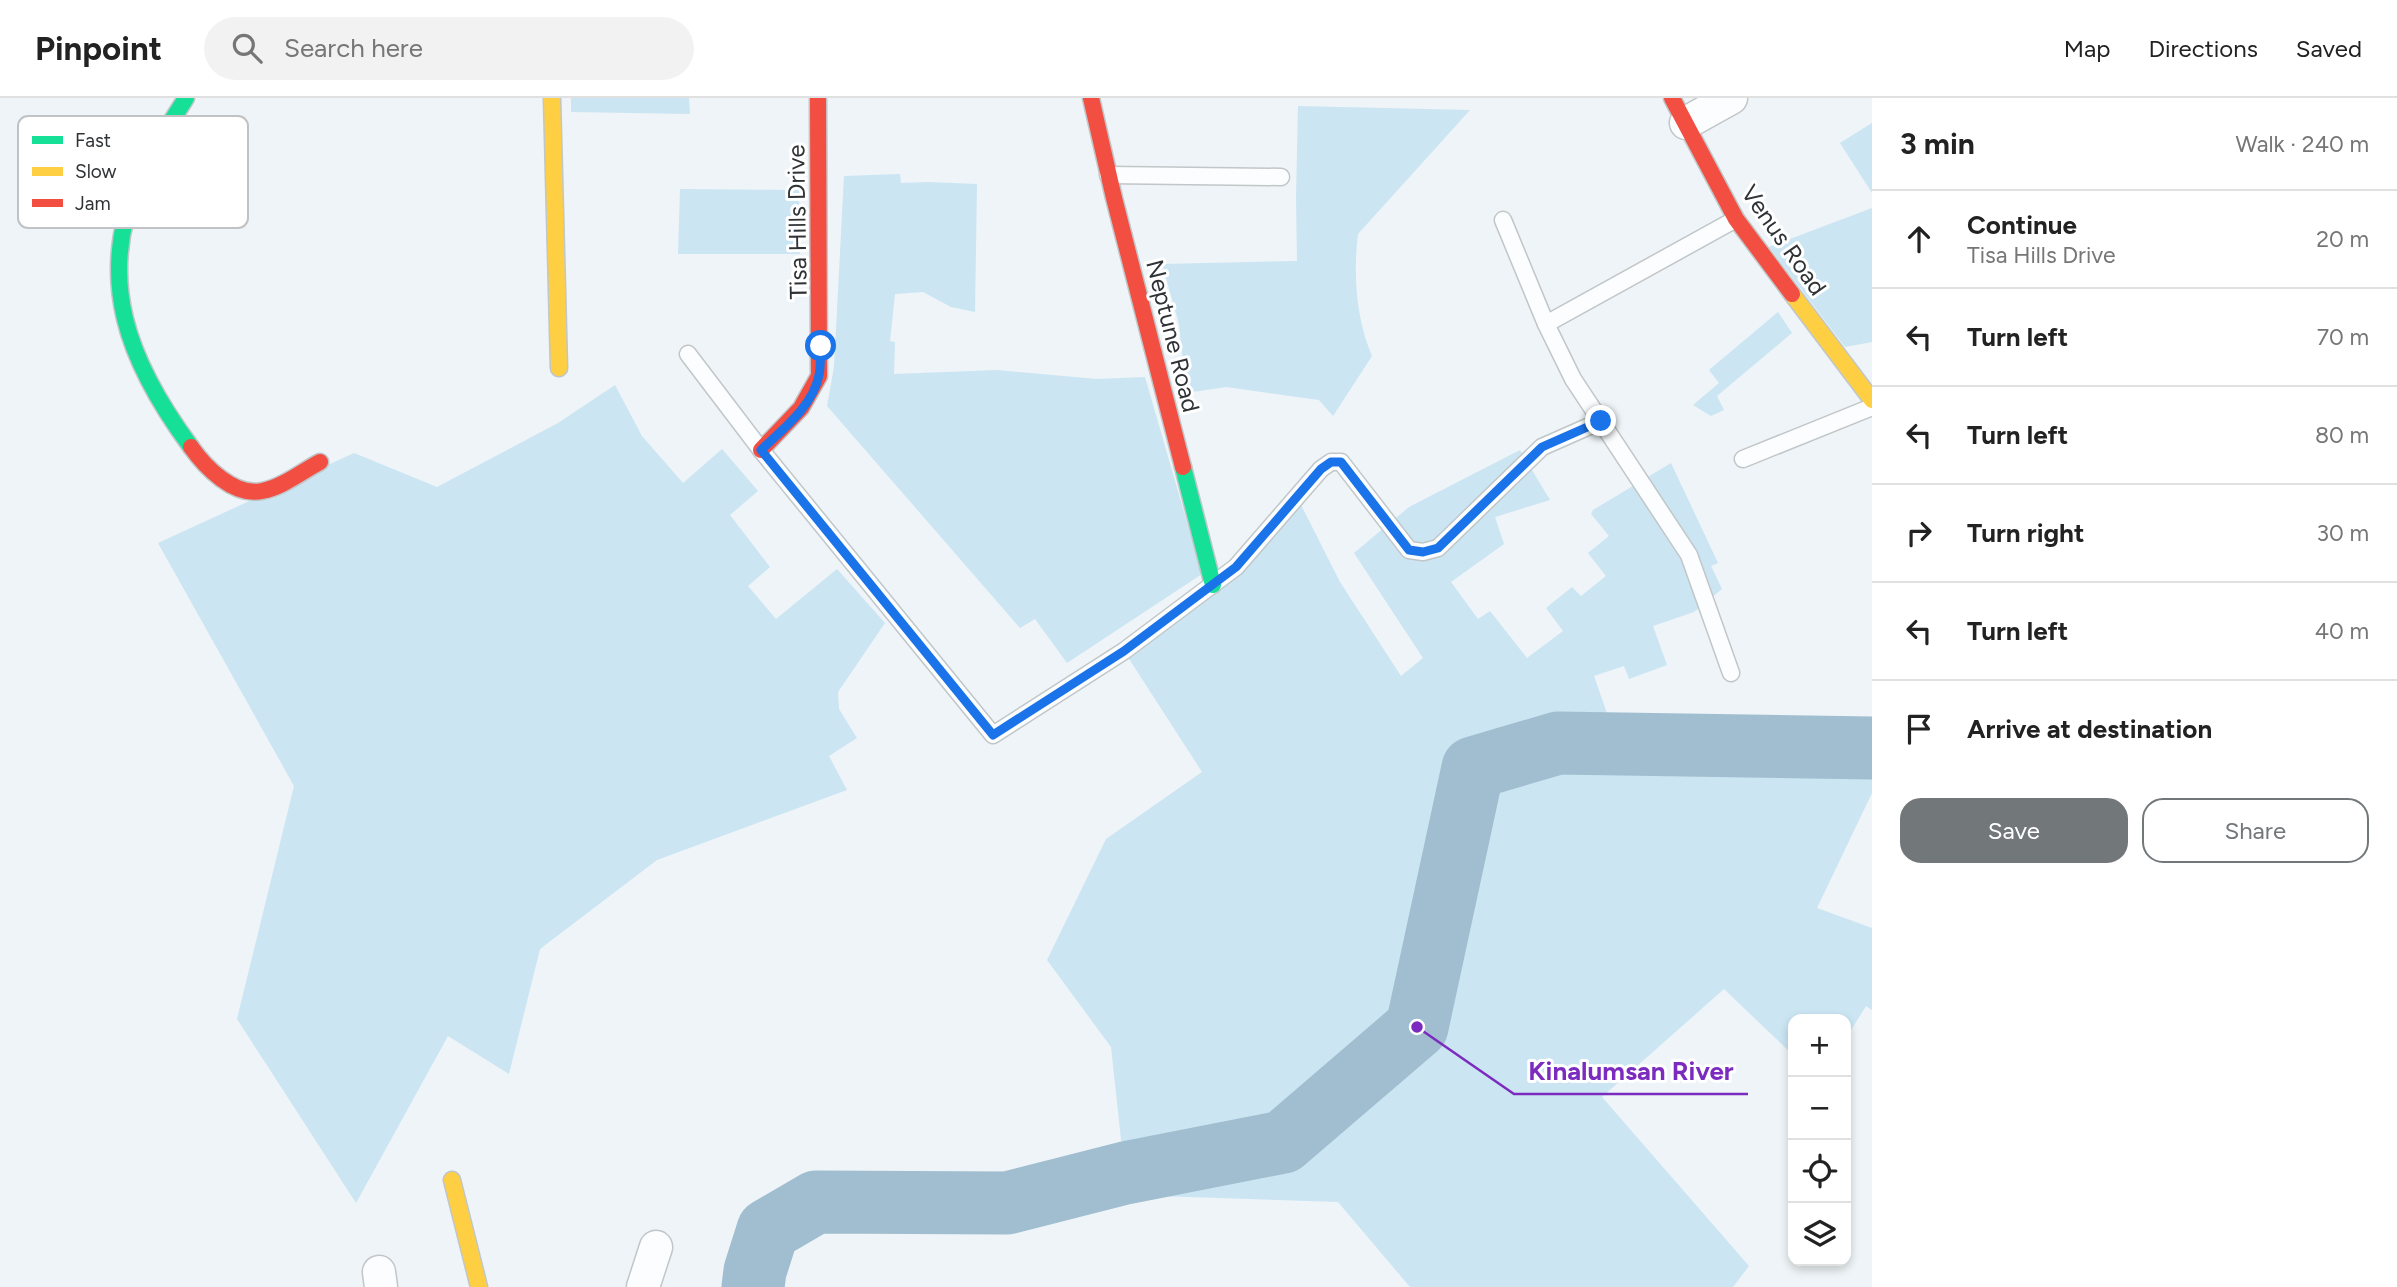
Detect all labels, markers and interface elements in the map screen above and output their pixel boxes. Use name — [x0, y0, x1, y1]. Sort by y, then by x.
search box — [204, 17, 694, 80]
text: Pinpoint — [35, 29, 162, 68]
icon: search — [228, 29, 266, 67]
text: Search here — [284, 32, 423, 64]
text: Map — [2064, 34, 2110, 63]
text: Directions — [2148, 34, 2258, 63]
text: Saved — [2296, 34, 2362, 63]
legend — [18, 116, 248, 228]
text: 3 min — [1900, 125, 1975, 162]
text: Fast — [75, 129, 111, 152]
text: Walk · 240 m — [2236, 130, 2369, 158]
street label: Tisa Hills Drive — [781, 144, 813, 300]
text: Slow — [75, 160, 117, 183]
street label: Venus Road — [1735, 179, 1833, 301]
text: Jam — [75, 192, 111, 215]
text: Continue — [1967, 209, 2077, 241]
icon: ahead — [1900, 220, 1938, 258]
text: 20 m — [2316, 225, 2369, 253]
text: Tisa Hills Drive — [1967, 241, 2115, 269]
street label: Neptune Road — [1140, 257, 1206, 415]
icon: left — [1900, 318, 1938, 356]
text: Turn left — [1967, 321, 2068, 353]
text: 70 m — [2317, 323, 2369, 351]
route start — [805, 330, 836, 361]
route end — [1585, 405, 1616, 436]
icon: left — [1900, 416, 1938, 454]
text: Turn left — [1967, 419, 2068, 451]
text: 80 m — [2315, 421, 2369, 449]
icon: right — [1900, 514, 1938, 552]
text: Turn right — [1967, 517, 2084, 549]
text: 30 m — [2316, 519, 2369, 547]
icon: left — [1900, 612, 1938, 650]
text: Turn left — [1967, 615, 2068, 647]
text: 40 m — [2315, 617, 2369, 645]
icon: arrive — [1900, 710, 1938, 748]
text: Arrive at destination — [1967, 713, 2212, 745]
button: Save — [1900, 798, 2128, 863]
button: Share — [2142, 798, 2369, 863]
map controls — [1788, 1014, 1851, 1266]
button: + — [1788, 1014, 1851, 1077]
callout: Kinalumsan River — [1514, 1047, 1748, 1094]
text: Kinalumsan River — [1528, 1055, 1734, 1087]
button: − — [1788, 1077, 1851, 1140]
button: locate — [1788, 1140, 1851, 1203]
button: layers — [1788, 1203, 1851, 1266]

